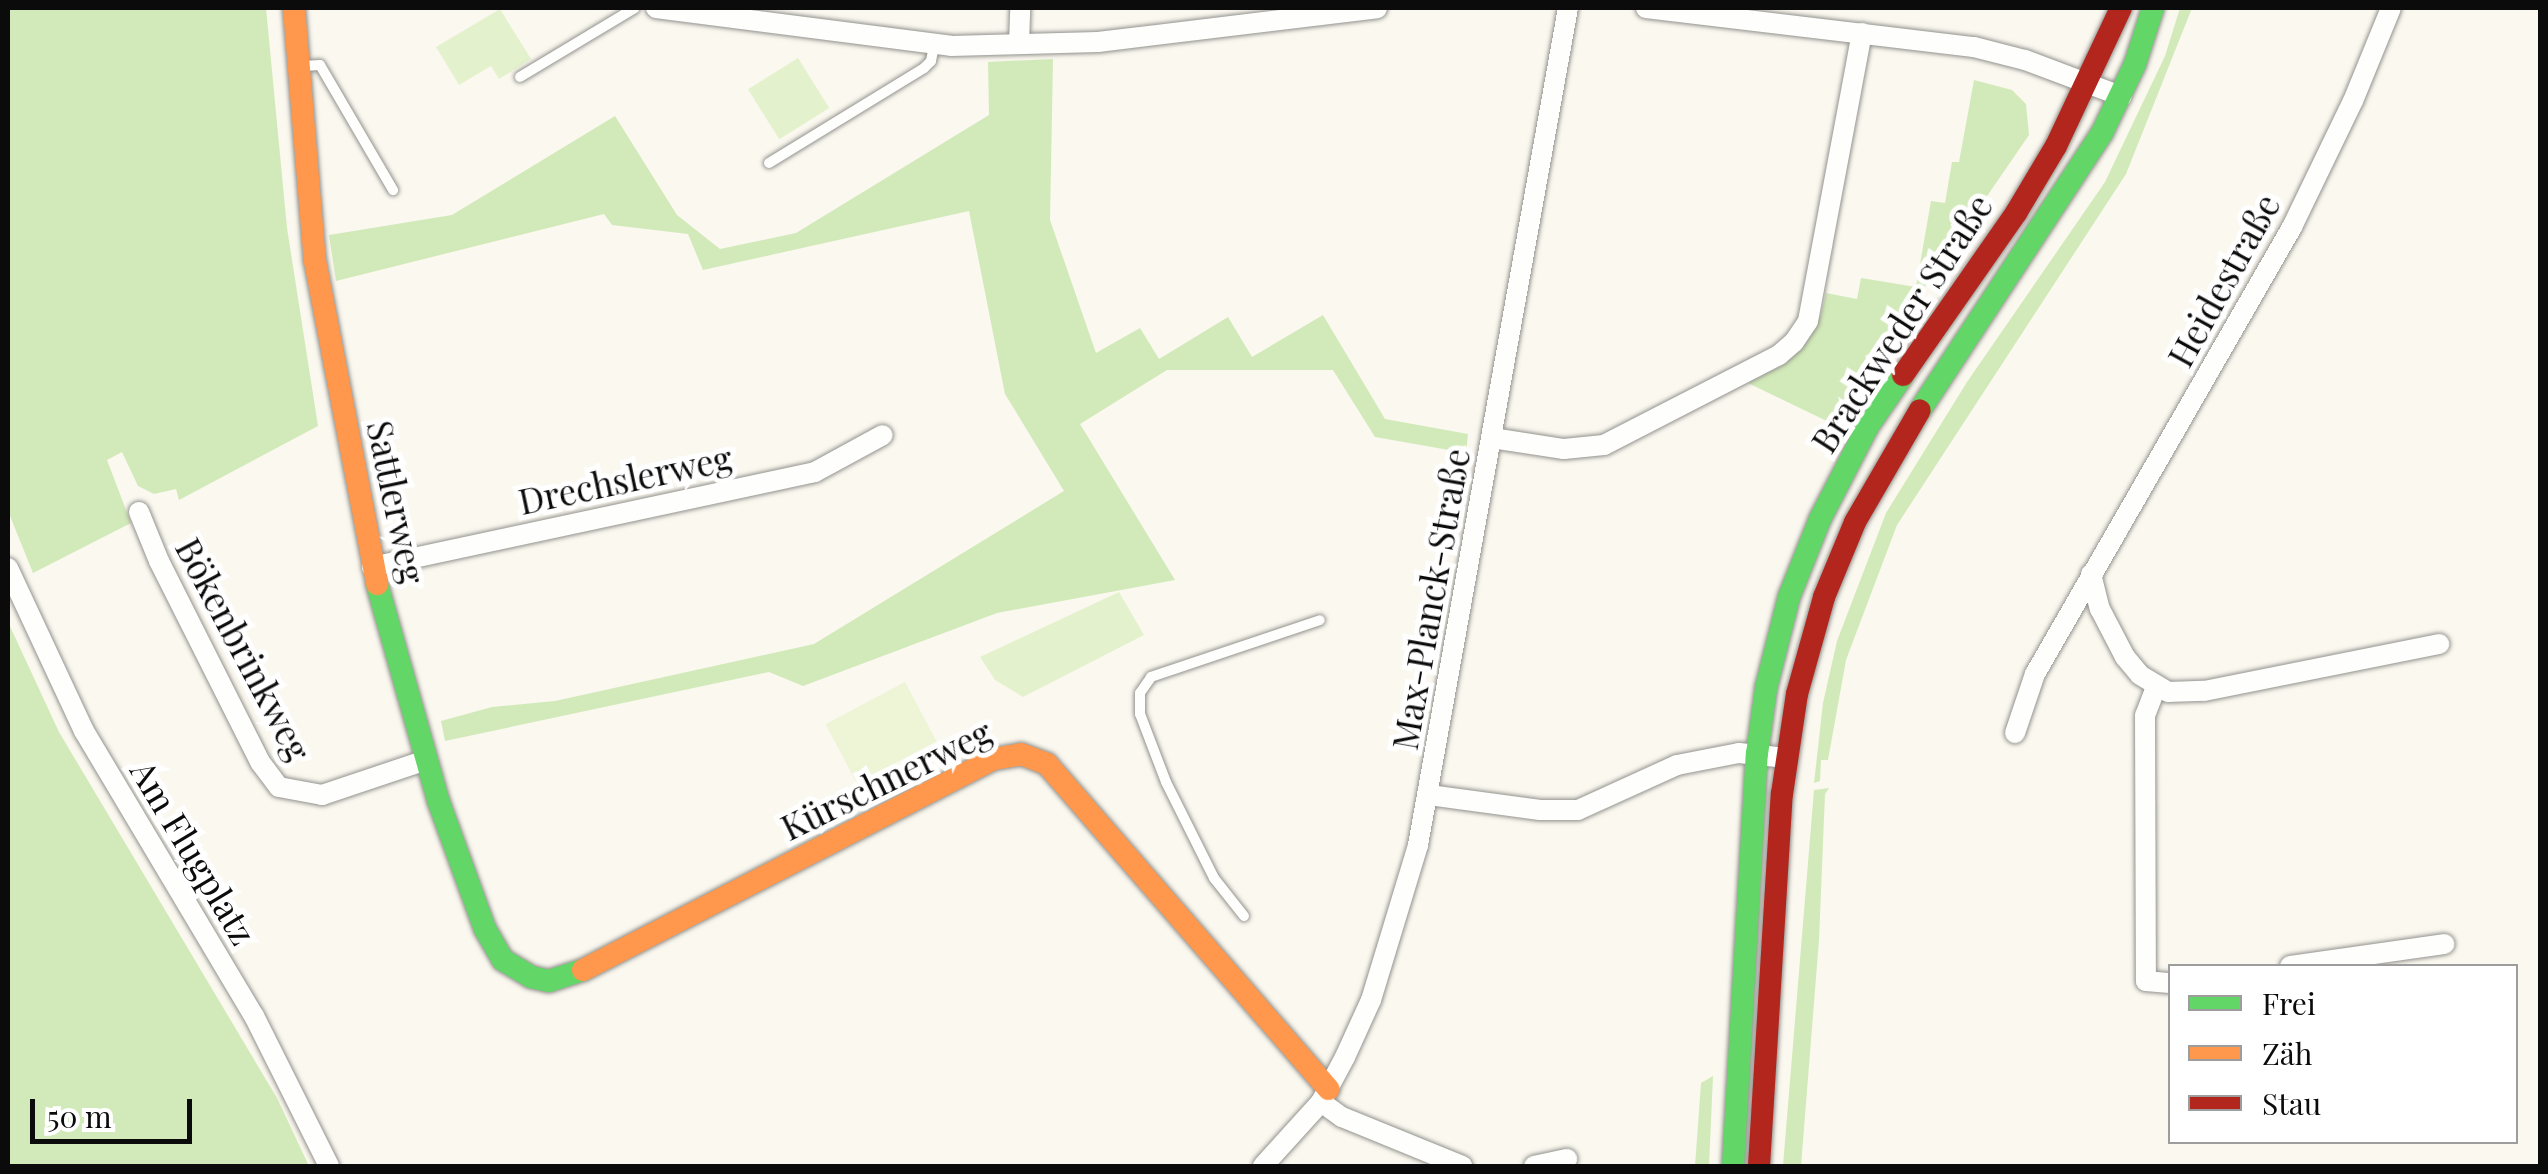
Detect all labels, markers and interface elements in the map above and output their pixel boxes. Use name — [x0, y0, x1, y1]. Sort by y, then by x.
street label: Brackweder Straße — [1802, 186, 2000, 460]
street label: Heidestraße — [2158, 186, 2288, 374]
street label: Sattlerweg — [359, 417, 435, 587]
street label: Drechslerweg — [515, 436, 735, 522]
street label: Max-Planck-Straße — [1383, 445, 1477, 753]
street label: Bökenbrinkweg — [168, 531, 320, 767]
street label: Kürschnerweg — [774, 710, 998, 848]
street label: Am Flugplatz — [123, 752, 265, 952]
legend — [2168, 964, 2518, 1144]
text: Frei — [2262, 983, 2316, 1023]
text: Zäh — [2262, 1033, 2312, 1073]
scale bar — [35, 1079, 198, 1141]
text: Stau — [2262, 1083, 2321, 1123]
text: 50 m — [47, 1096, 112, 1136]

